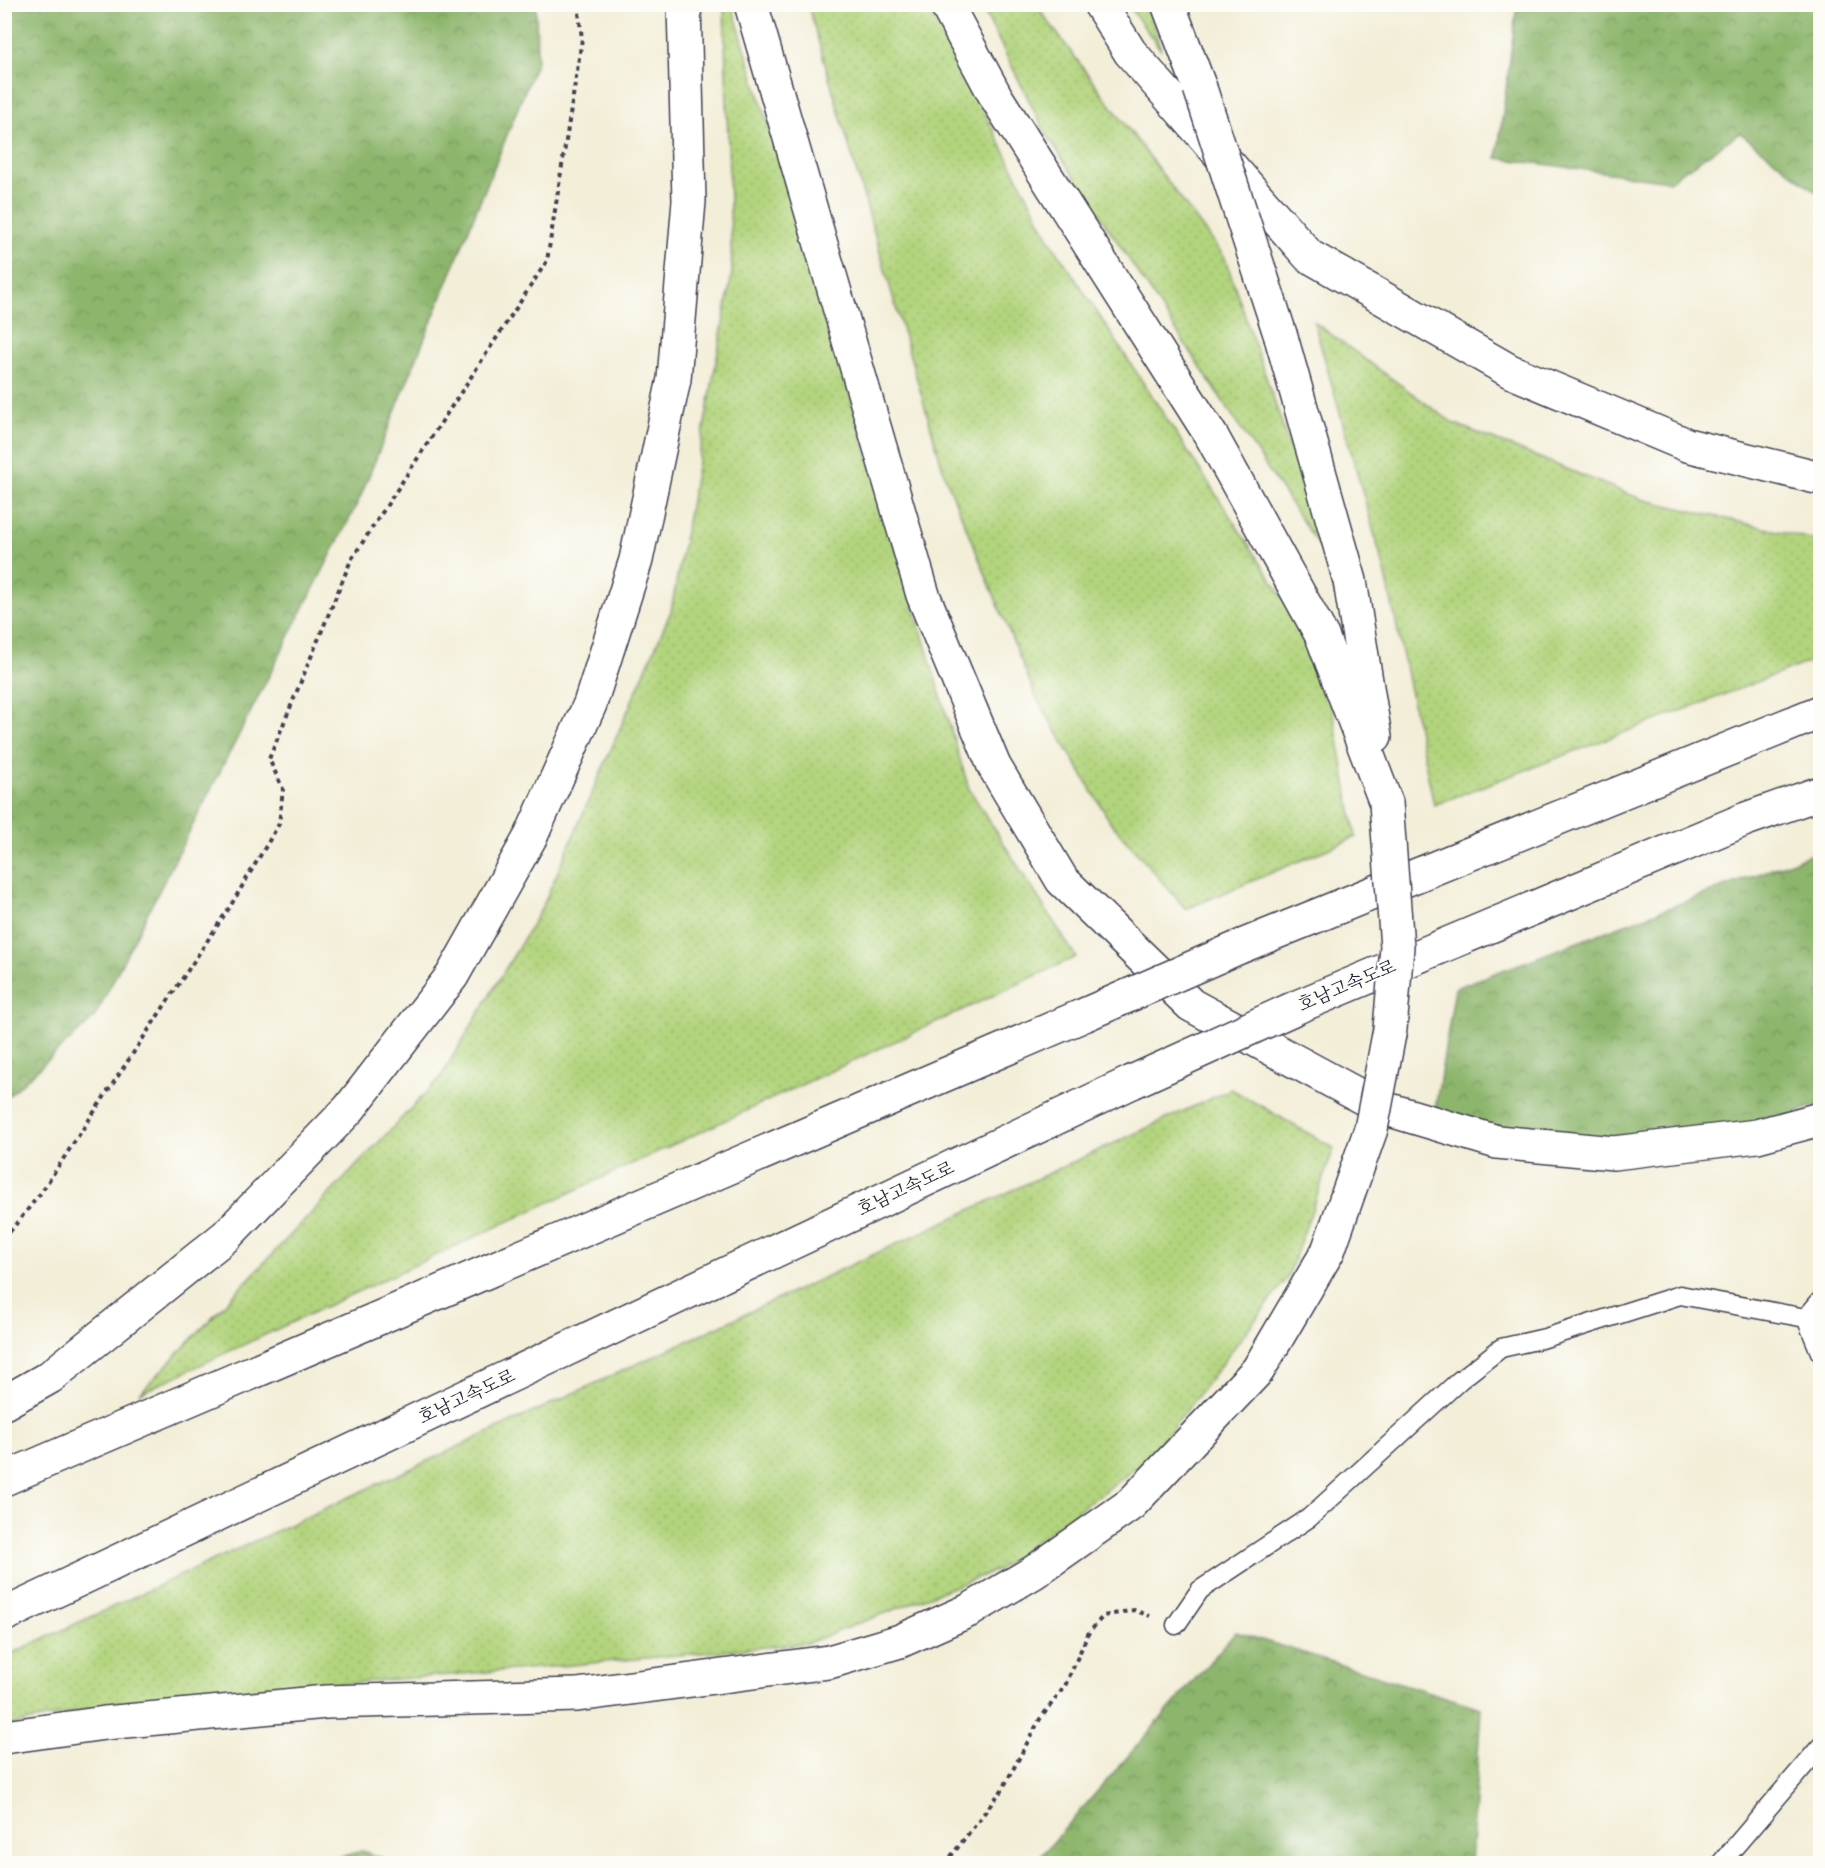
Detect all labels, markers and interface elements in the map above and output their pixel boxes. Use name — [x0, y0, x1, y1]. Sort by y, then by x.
street label: 호남고속도로 — [1294, 955, 1400, 1017]
street label: 호남고속도로 — [854, 1157, 958, 1221]
street label: 호남고속도로 — [415, 1365, 519, 1429]

